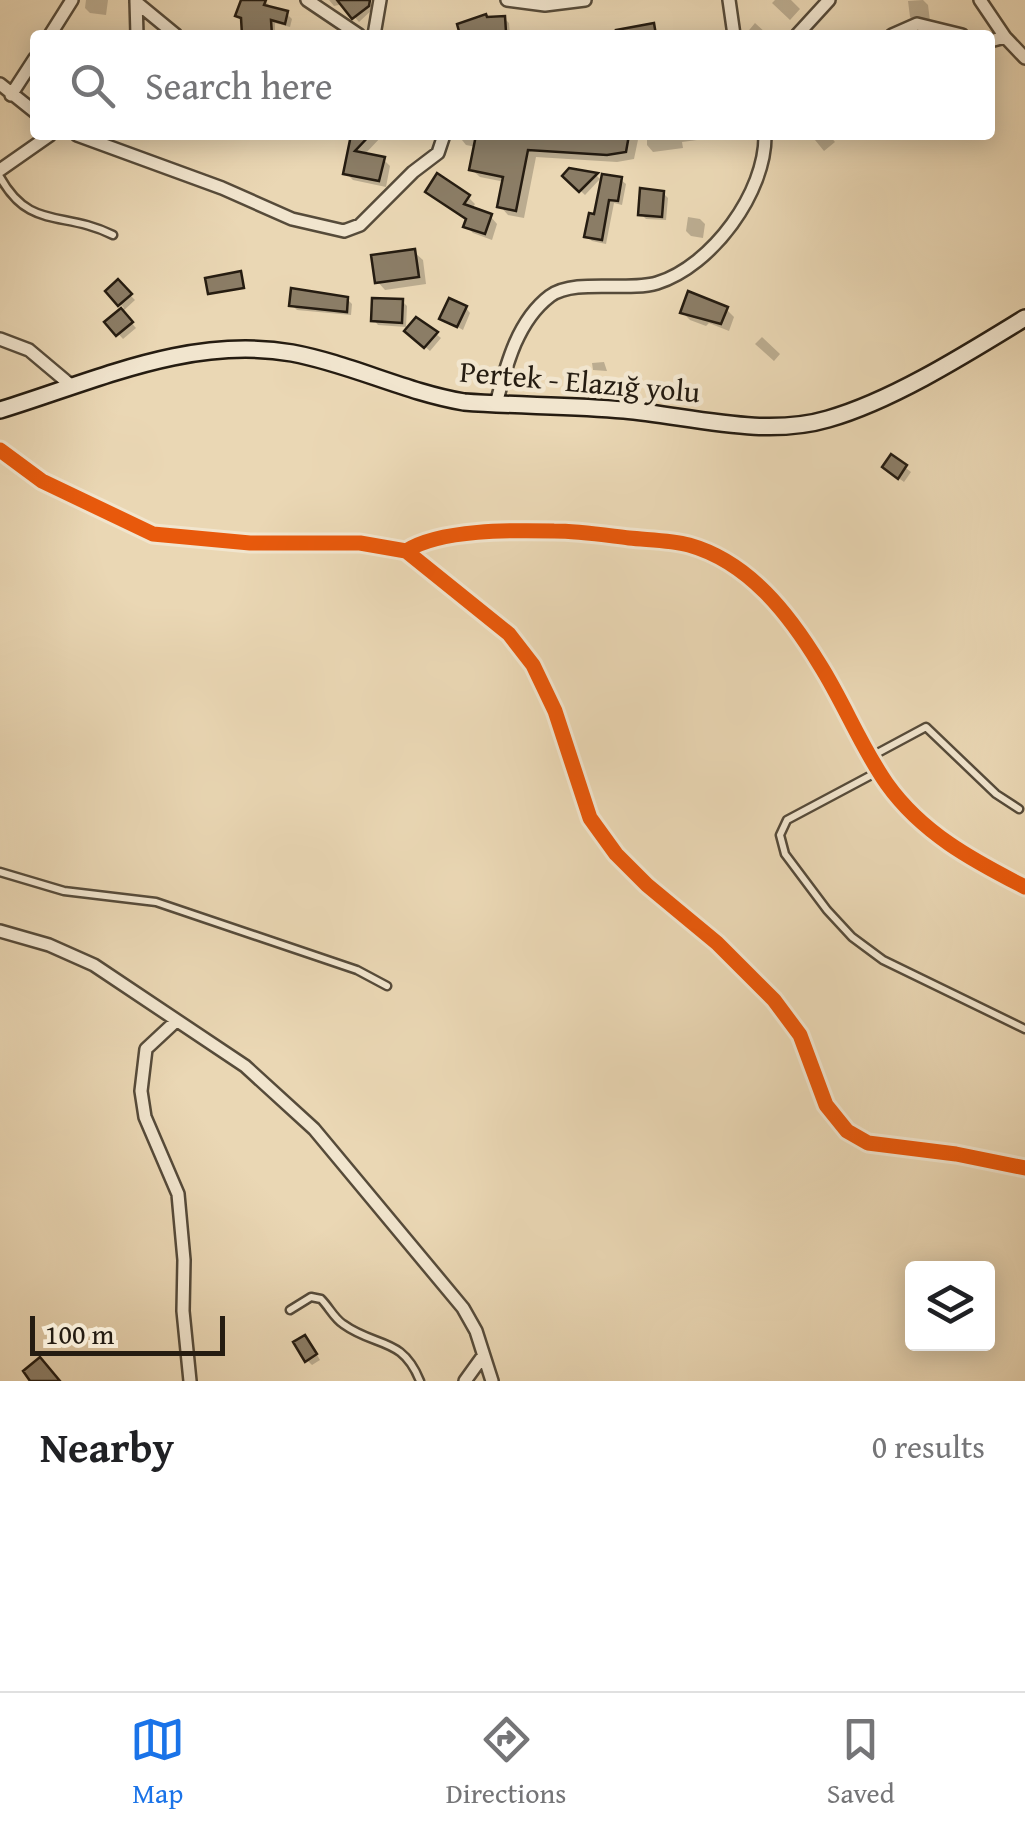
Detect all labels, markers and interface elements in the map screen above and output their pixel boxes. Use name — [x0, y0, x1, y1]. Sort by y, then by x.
search box — [30, 30, 995, 140]
text: Search here — [145, 57, 333, 113]
icon: search — [65, 58, 120, 113]
street label: Pertek - Elazığ yolu — [458, 349, 703, 413]
map controls — [905, 1261, 995, 1351]
button: layers — [905, 1261, 995, 1351]
scale bar — [30, 1311, 225, 1356]
text: 100 m — [45, 1313, 114, 1354]
text: Nearby — [40, 1416, 174, 1477]
text: 0 results — [872, 1423, 985, 1470]
tab: Map — [130, 1712, 185, 1813]
tab: Directions — [446, 1712, 566, 1813]
tab: Saved — [827, 1712, 895, 1813]

